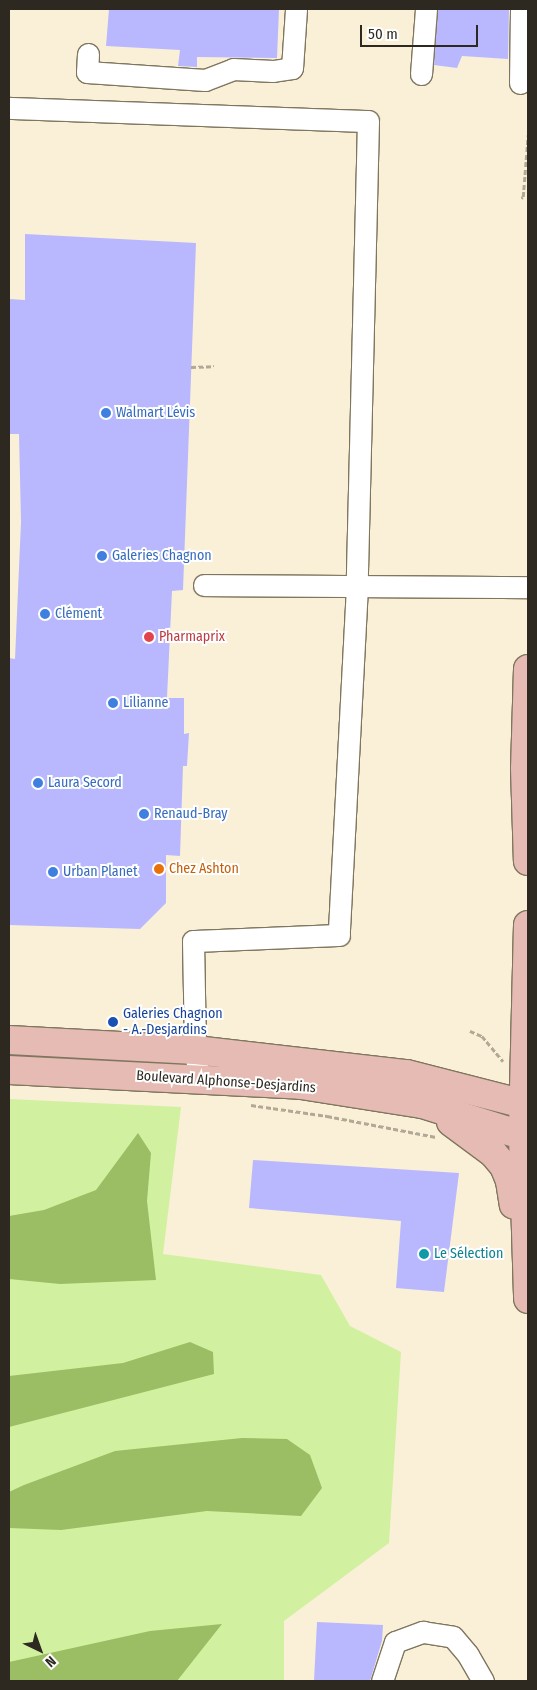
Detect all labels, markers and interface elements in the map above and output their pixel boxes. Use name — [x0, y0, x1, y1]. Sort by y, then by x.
scale bar — [362, 15, 480, 47]
text: 50 m — [368, 25, 398, 43]
place label: Walmart Lévis — [116, 405, 195, 421]
marker: Walmart Lévis — [100, 407, 112, 419]
place label: Galeries Chagnon — [112, 548, 212, 564]
marker: Galeries Chagnon — [96, 550, 108, 562]
place label: Clément — [55, 606, 102, 622]
marker: Clément — [39, 608, 51, 620]
place label: Pharmaprix — [159, 629, 225, 645]
marker: Pharmaprix — [143, 631, 155, 643]
place label: Lilianne — [123, 695, 168, 711]
marker: Lilianne — [107, 697, 119, 709]
place label: Laura Secord — [48, 775, 122, 791]
marker: Laura Secord — [32, 777, 44, 789]
place label: Renaud-Bray — [154, 806, 228, 822]
marker: Renaud-Bray — [138, 808, 150, 820]
place label: Chez Ashton — [169, 861, 239, 877]
marker: Chez Ashton — [153, 863, 165, 875]
place label: Urban Planet — [63, 864, 138, 880]
marker: Urban Planet — [47, 866, 59, 878]
place label: Galeries Chagnon - A.-Desjardins — [123, 1006, 223, 1038]
marker: Galeries Chagnon - A.-Desjardins — [107, 1016, 119, 1028]
street label: Boulevard Alphonse-Desjardins — [136, 1067, 316, 1097]
place label: Le Sélection — [434, 1246, 503, 1262]
marker: Le Sélection — [418, 1248, 430, 1260]
north arrow — [15, 1625, 65, 1675]
text: N — [42, 1652, 59, 1671]

